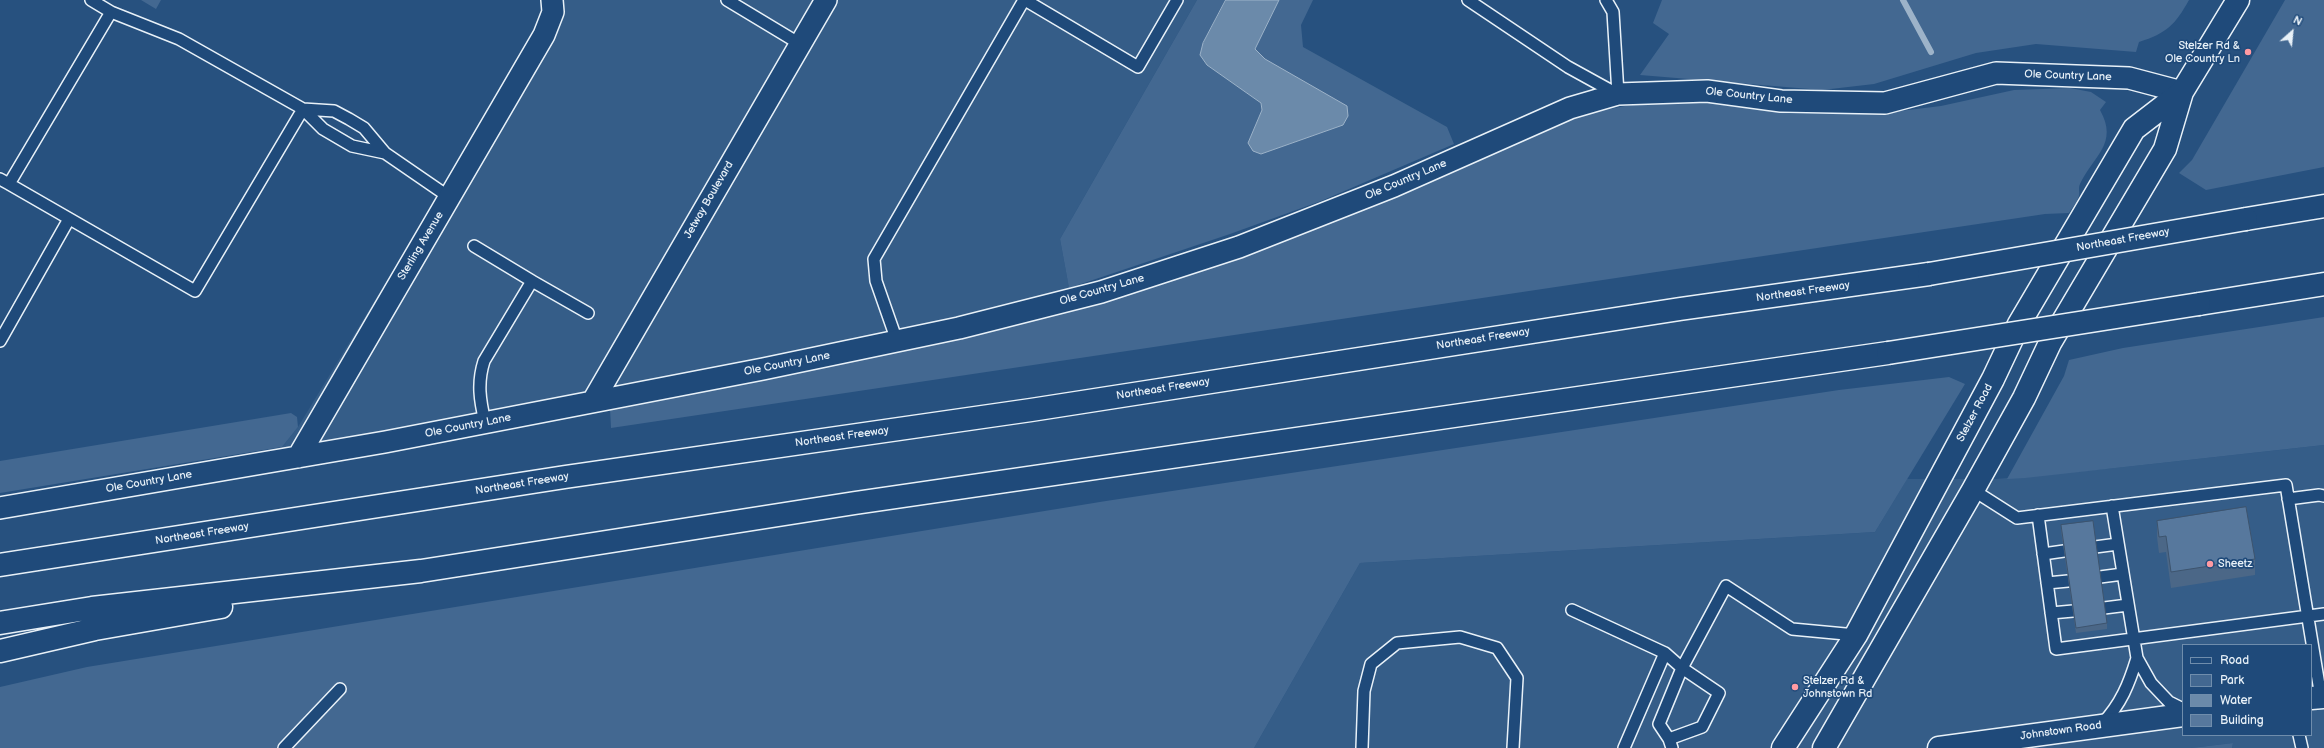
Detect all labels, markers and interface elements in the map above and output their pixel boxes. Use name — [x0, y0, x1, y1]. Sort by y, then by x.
north arrow — [2272, 12, 2312, 52]
text: N — [2291, 13, 2304, 29]
place label: Stelzer Rd & Ole Country Ln — [2165, 39, 2240, 65]
marker: Stelzer Rd & Ole Country Ln — [2243, 47, 2253, 57]
street label: Ole Country Lane — [2024, 68, 2112, 84]
street label: Ole Country Lane — [1705, 85, 1793, 107]
street label: Ole Country Lane — [1363, 157, 1449, 203]
street label: Jetway Boulevard — [682, 159, 736, 241]
street label: Sterling Avenue — [395, 209, 447, 283]
street label: Northeast Freeway — [2075, 225, 2171, 255]
street label: Ole Country Lane — [1058, 272, 1146, 308]
street label: Northeast Freeway — [1755, 279, 1851, 305]
street label: Northeast Freeway — [1435, 325, 1531, 353]
street label: Ole Country Lane — [743, 349, 831, 379]
street label: Northeast Freeway — [1115, 375, 1211, 403]
street label: Stelzer Road — [1954, 382, 1996, 444]
street label: Ole Country Lane — [424, 411, 512, 441]
street label: Northeast Freeway — [794, 424, 890, 450]
street label: Ole Country Lane — [105, 468, 193, 496]
street label: Northeast Freeway — [474, 470, 570, 498]
street label: Northeast Freeway — [154, 520, 250, 548]
place label: Sheetz — [2218, 557, 2252, 571]
marker: Sheetz — [2205, 559, 2215, 569]
legend — [2182, 644, 2312, 736]
text: Road — [2220, 653, 2249, 668]
text: Park — [2220, 673, 2244, 688]
place label: Stelzer Rd & Johnstown Rd — [1803, 674, 1872, 700]
marker: Stelzer Rd & Johnstown Rd — [1790, 682, 1800, 692]
text: Water — [2220, 693, 2252, 708]
text: Building — [2220, 713, 2264, 728]
street label: Johnstown Road — [2020, 719, 2102, 743]

